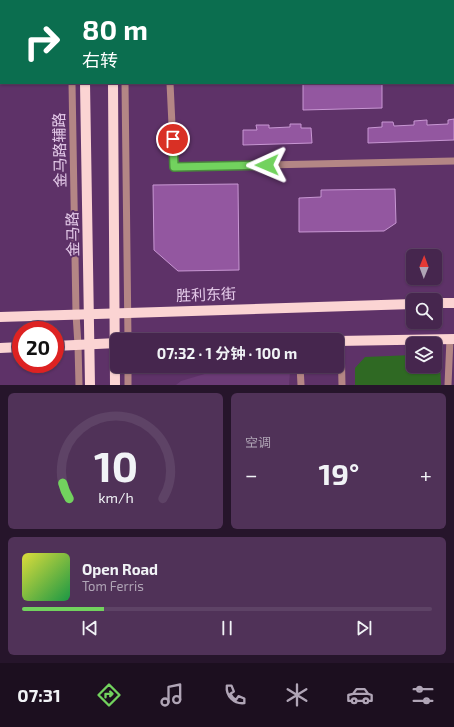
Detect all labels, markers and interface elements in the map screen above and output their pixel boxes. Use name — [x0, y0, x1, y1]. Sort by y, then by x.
text: 80 m — [82, 12, 148, 46]
icon: right — [16, 16, 68, 68]
text: 右转 — [82, 49, 118, 71]
street label: 金马路辅路 — [49, 112, 69, 188]
pin — [156, 122, 190, 156]
icon: arrive — [162, 128, 184, 150]
position arrow — [246, 144, 288, 186]
street label: 金马路 — [63, 211, 81, 257]
north arrow — [406, 249, 442, 285]
map controls — [406, 249, 442, 373]
street label: 胜利东街 — [176, 284, 236, 304]
button: search — [406, 293, 442, 329]
speed limit sign: 20 — [12, 321, 64, 373]
button: layers — [406, 337, 442, 373]
text: 07:32 · 1 分钟 · 100 m — [157, 344, 297, 362]
text: 空调 — [245, 434, 271, 450]
text: 10 — [93, 440, 138, 490]
text: 19° — [318, 455, 359, 491]
text: − — [245, 461, 258, 487]
text: + — [420, 461, 432, 487]
text: km/h — [98, 489, 133, 506]
text: Open Road — [82, 560, 158, 578]
text: Tom Ferris — [82, 578, 144, 594]
icon: previous — [79, 617, 101, 639]
icon: pause — [216, 617, 238, 639]
icon: next — [353, 617, 375, 639]
icon: directions — [95, 681, 123, 709]
icon: music — [158, 681, 186, 709]
icon: phone — [221, 681, 249, 709]
icon: climate — [283, 681, 311, 709]
icon: car — [346, 681, 374, 709]
icon: filters — [409, 681, 437, 709]
text: 07:31 — [17, 684, 61, 706]

